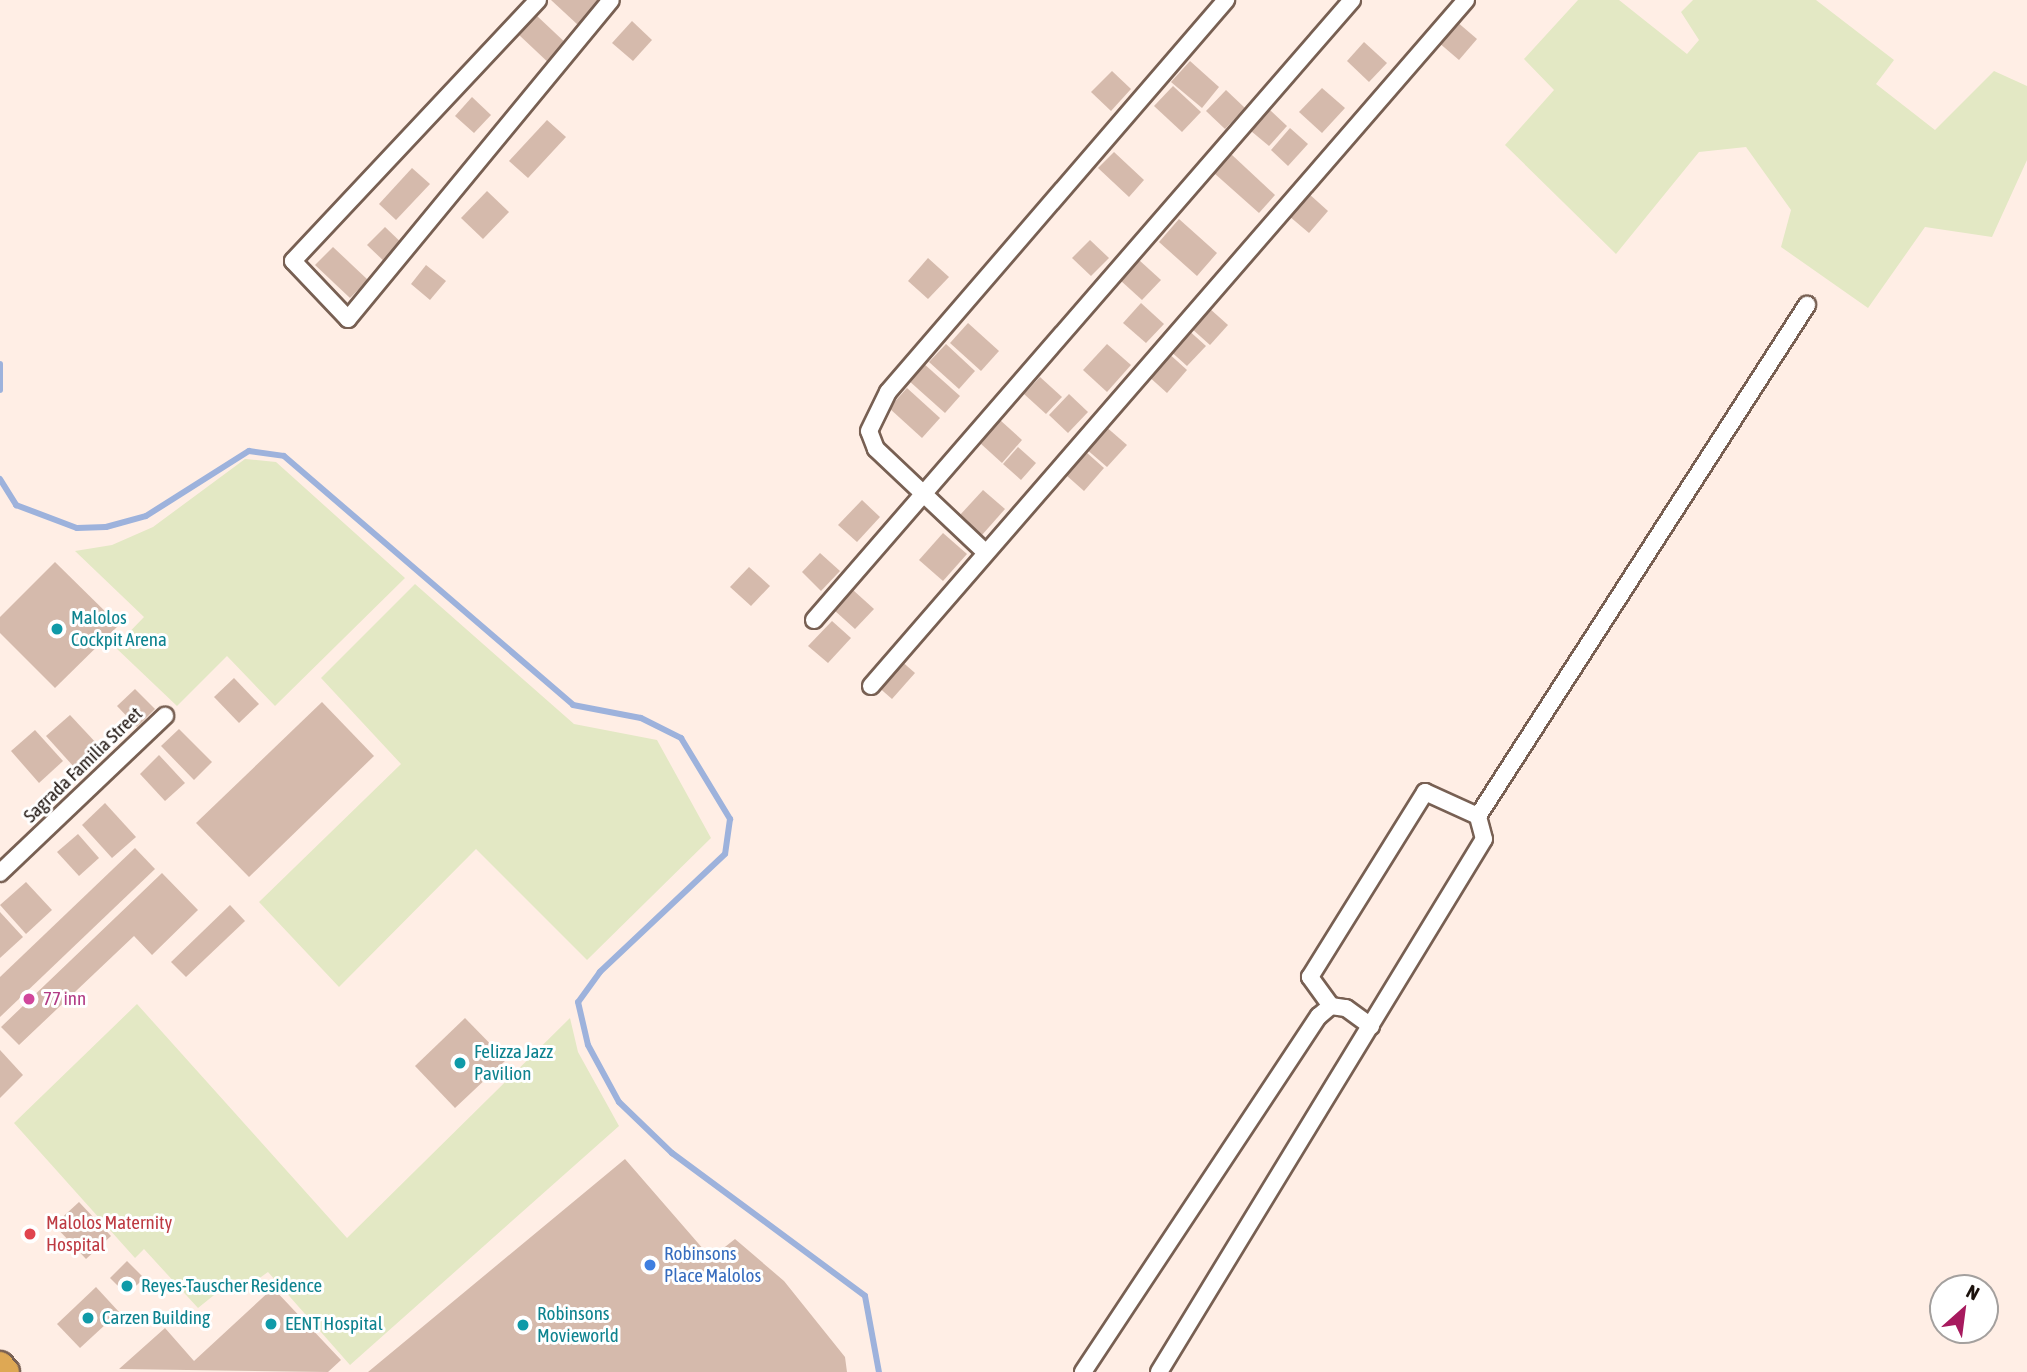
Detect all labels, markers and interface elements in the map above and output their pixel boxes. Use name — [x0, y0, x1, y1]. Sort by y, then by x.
place label: Malolos Cockpit Arena — [71, 607, 167, 651]
marker: Malolos Cockpit Arena — [49, 621, 65, 637]
street label: Sagrada Familia Street — [19, 703, 147, 827]
place label: 77 inn — [43, 988, 86, 1010]
marker: 77 inn — [21, 991, 37, 1007]
place label: Felizza Jazz Pavilion — [474, 1041, 553, 1085]
marker: Felizza Jazz Pavilion — [452, 1055, 468, 1071]
place label: Malolos Maternity Hospital — [46, 1212, 172, 1256]
marker: Malolos Maternity Hospital — [20, 1224, 40, 1244]
place label: Robinsons Place Malolos — [664, 1243, 761, 1287]
marker: Robinsons Place Malolos — [642, 1257, 658, 1273]
north arrow — [1929, 1274, 1999, 1344]
place label: Reyes-Tauscher Residence — [141, 1275, 322, 1297]
marker: Reyes-Tauscher Residence — [119, 1278, 135, 1294]
text: N — [1963, 1280, 1983, 1305]
place label: Robinsons Movieworld — [537, 1303, 619, 1347]
place label: Carzen Building — [102, 1307, 210, 1329]
marker: Carzen Building — [80, 1310, 96, 1326]
place label: EENT Hospital — [285, 1313, 383, 1335]
marker: EENT Hospital — [263, 1316, 279, 1332]
marker: Robinsons Movieworld — [515, 1317, 531, 1333]

